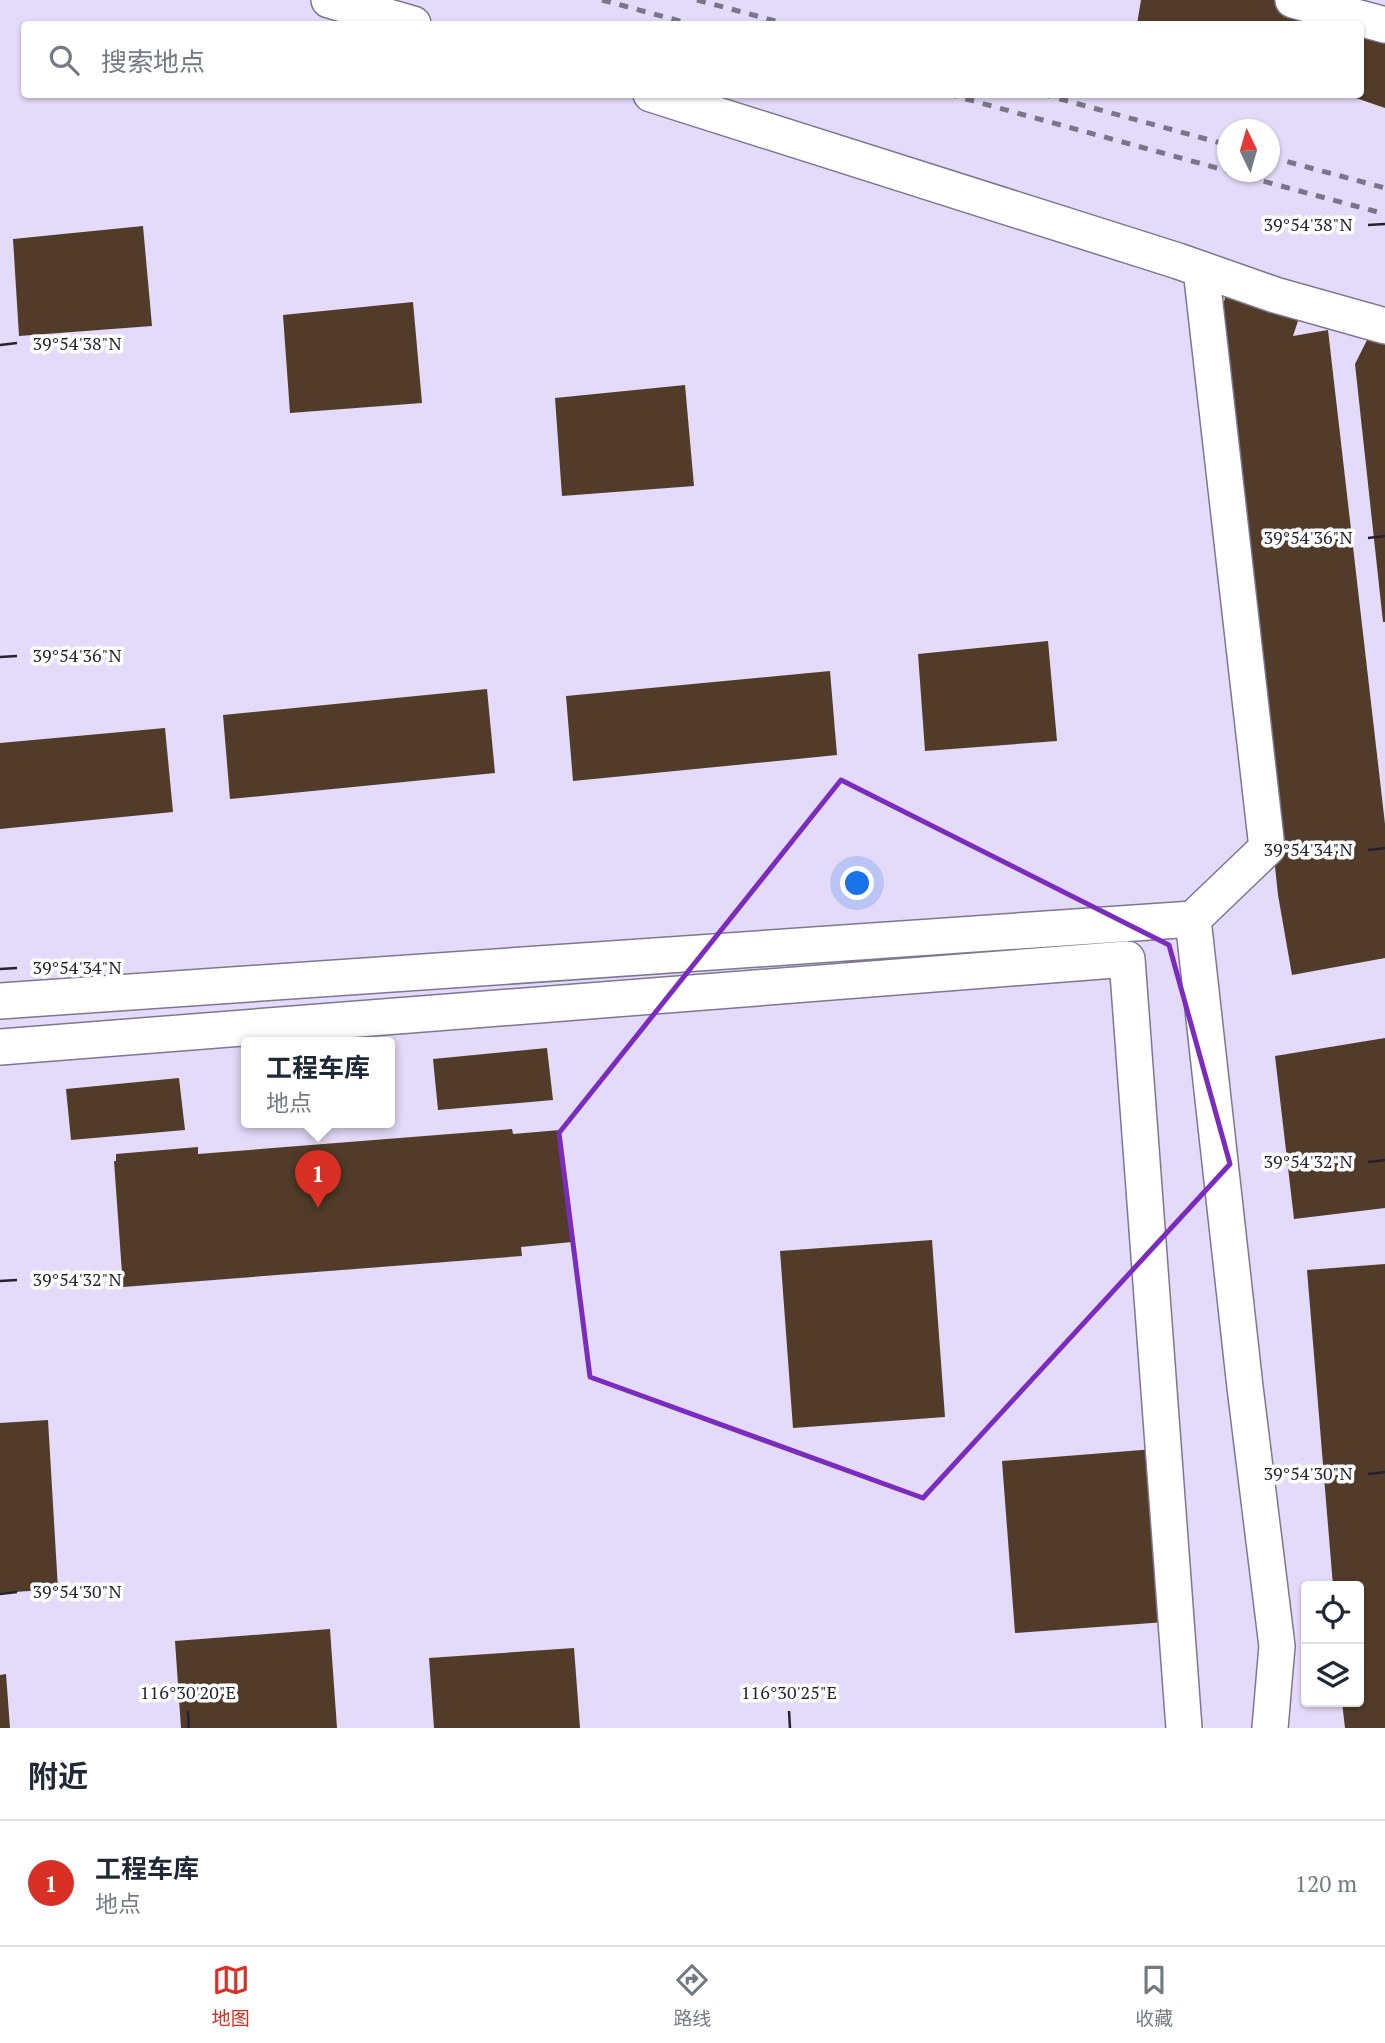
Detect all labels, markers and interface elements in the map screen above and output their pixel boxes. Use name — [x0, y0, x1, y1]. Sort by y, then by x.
search box — [21, 21, 1364, 98]
icon: search — [45, 41, 83, 79]
text: 搜索地点 — [101, 44, 205, 78]
north arrow — [1217, 119, 1280, 182]
text: 39°54'38"N — [1263, 212, 1353, 236]
text: 39°54'38"N — [32, 331, 122, 355]
text: 39°54'36"N — [1263, 525, 1353, 549]
text: 39°54'36"N — [32, 643, 122, 667]
text: 39°54'34"N — [1263, 837, 1353, 861]
your location — [840, 866, 874, 900]
text: 39°54'34"N — [32, 955, 122, 979]
popup — [241, 1037, 395, 1128]
text: 工程车库 — [266, 1050, 370, 1084]
text: 地点 — [266, 1087, 312, 1118]
text: 39°54'32"N — [1263, 1149, 1353, 1173]
pin: 1 — [295, 1150, 341, 1208]
text: 39°54'32"N — [32, 1267, 122, 1291]
text: 39°54'30"N — [1263, 1461, 1353, 1485]
text: 39°54'30"N — [32, 1579, 122, 1603]
map controls — [1301, 1581, 1364, 1707]
button: locate — [1301, 1581, 1364, 1644]
button: layers — [1301, 1644, 1364, 1707]
text: 116°30'20"E — [140, 1680, 236, 1704]
text: 116°30'25"E — [741, 1680, 837, 1704]
text: 附近 — [28, 1756, 88, 1796]
text: 工程车库 — [95, 1851, 199, 1885]
text: 1 — [45, 1868, 58, 1899]
text: 120 m — [1295, 1868, 1357, 1899]
text: 地点 — [95, 1888, 141, 1919]
tab: 地图 — [212, 1961, 250, 2030]
tab: 路线 — [673, 1961, 711, 2030]
tab: 收藏 — [1135, 1961, 1173, 2030]

